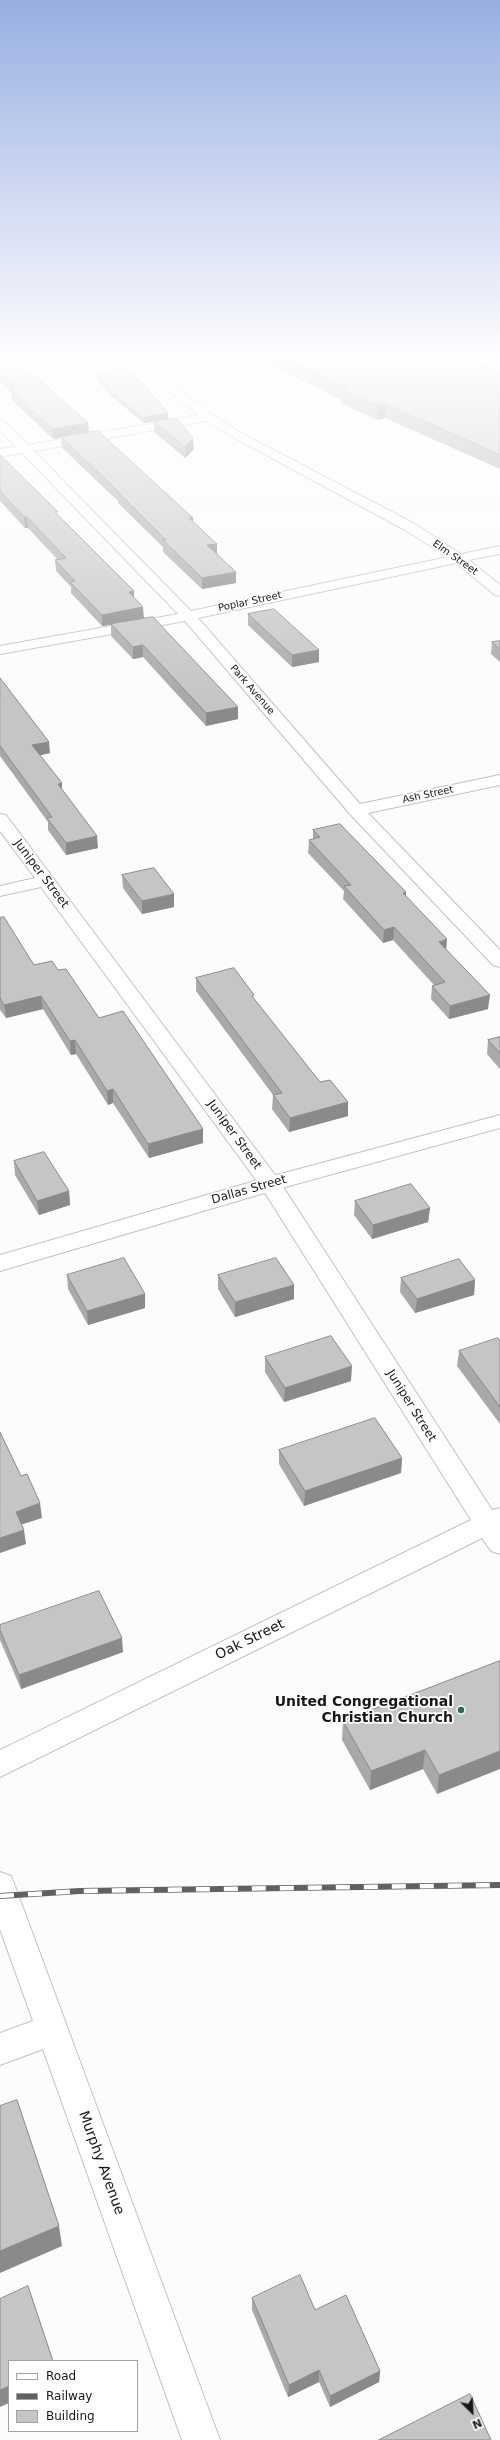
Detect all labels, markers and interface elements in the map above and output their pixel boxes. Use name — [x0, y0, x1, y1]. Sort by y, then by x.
street label: Elm Street — [430, 538, 480, 578]
street label: Poplar Street — [217, 589, 283, 615]
street label: Park Avenue — [227, 663, 277, 717]
street label: Ash Street — [401, 784, 455, 806]
street label: Juniper Street — [10, 837, 72, 911]
street label: Juniper Street — [204, 1097, 264, 1173]
street label: Dallas Street — [210, 1172, 288, 1208]
street label: Juniper Street — [383, 1367, 439, 1445]
street label: Oak Street — [213, 1616, 287, 1664]
place label: United Congregational Christian Church — [275, 1694, 453, 1726]
marker: United Congregational Christian Church — [456, 1705, 466, 1715]
street label: Murphy Avenue — [74, 2109, 128, 2217]
legend — [8, 2360, 138, 2432]
text: Road — [46, 2369, 76, 2383]
text: Railway — [46, 2389, 92, 2403]
north arrow — [452, 2392, 492, 2432]
text: Building — [46, 2409, 95, 2423]
text: N — [470, 2416, 484, 2431]

